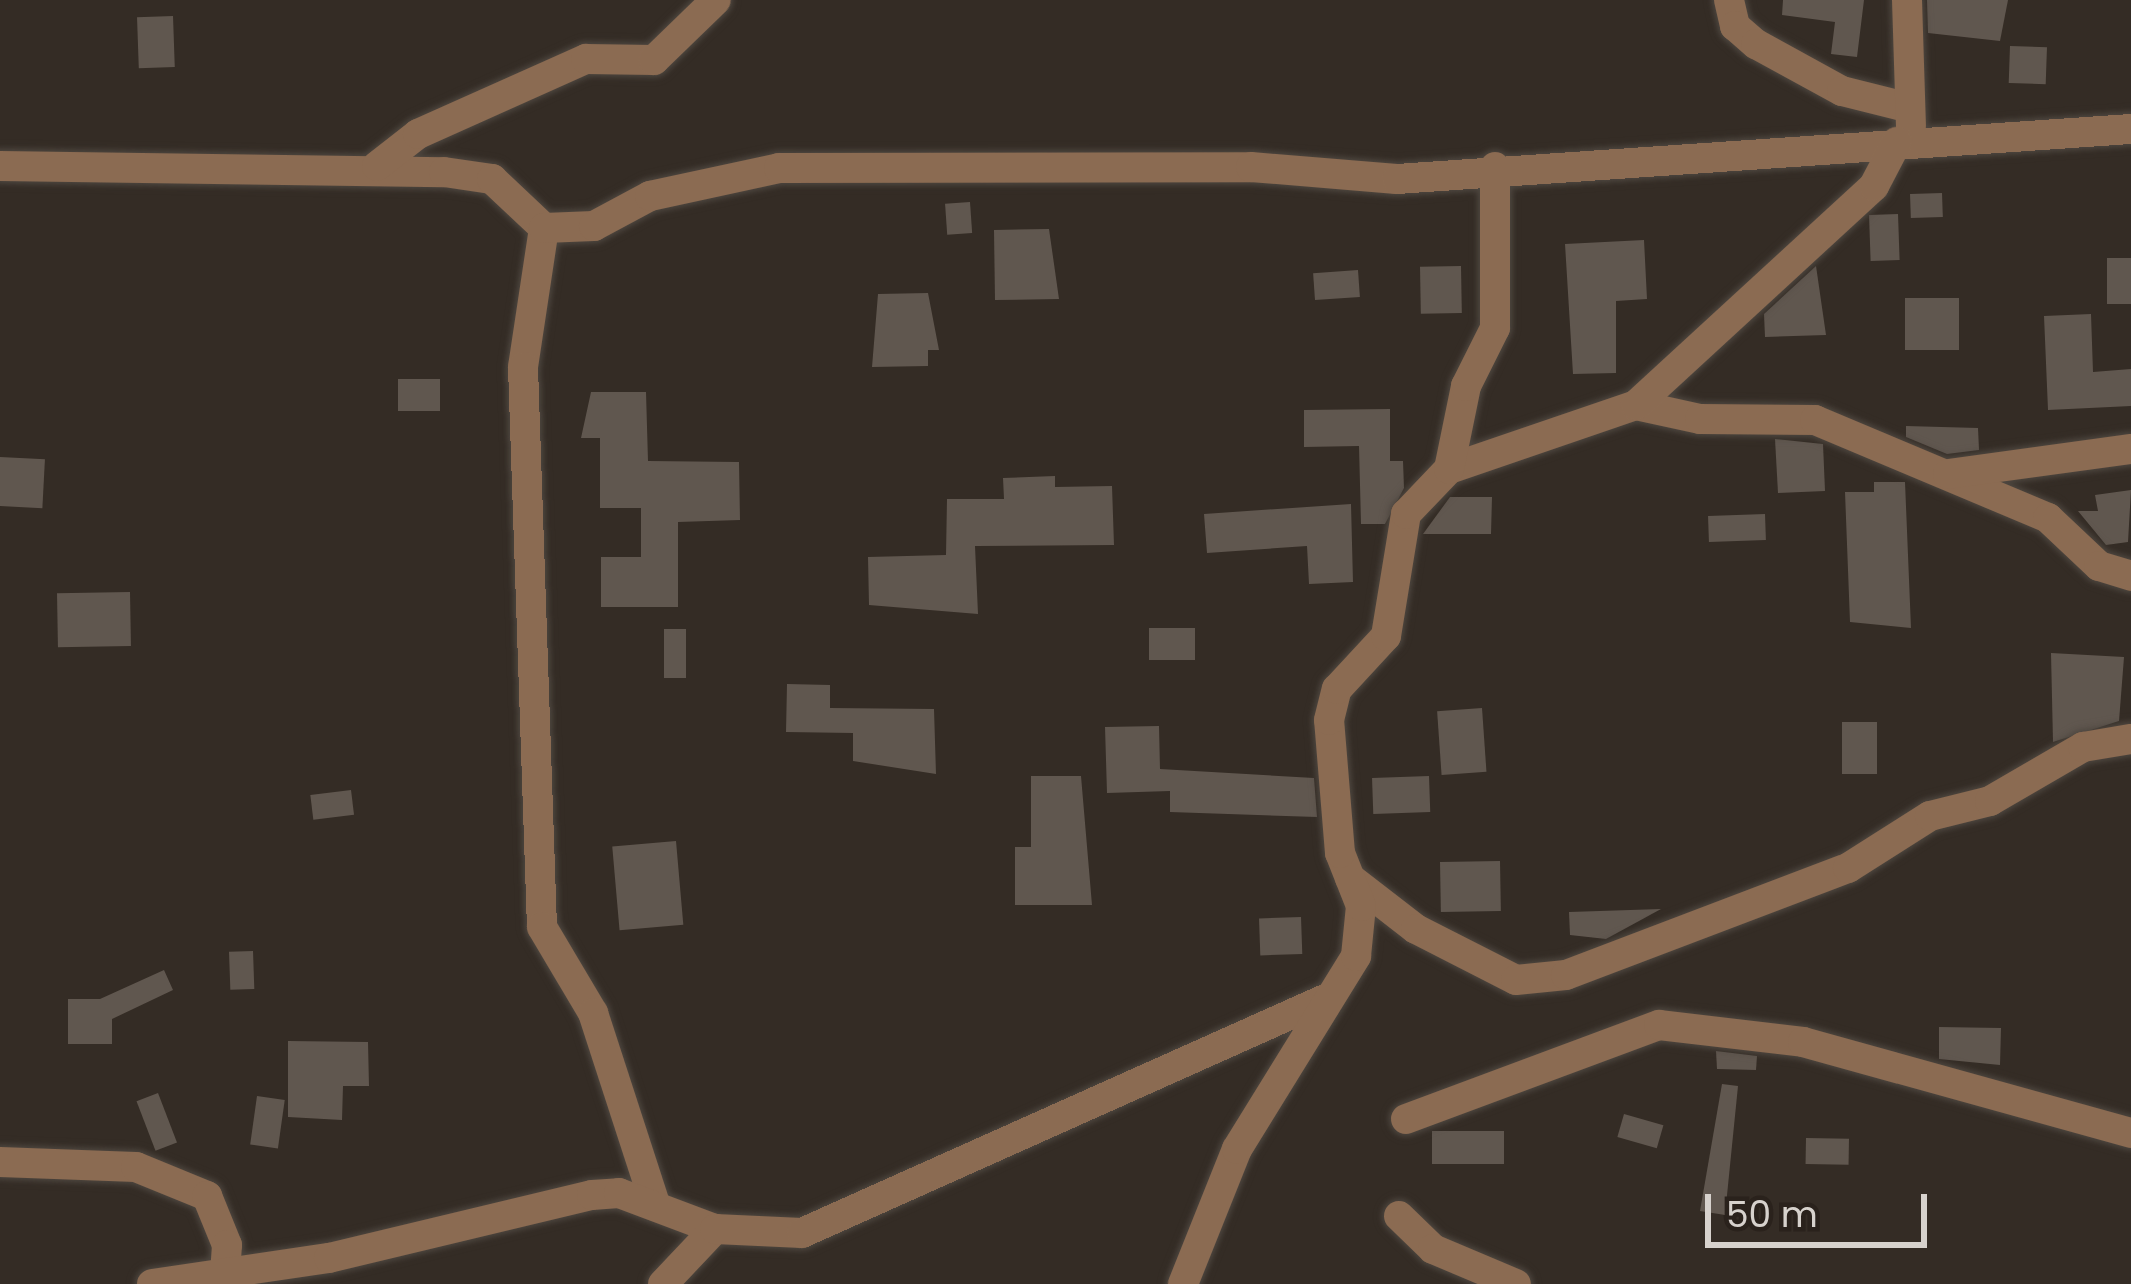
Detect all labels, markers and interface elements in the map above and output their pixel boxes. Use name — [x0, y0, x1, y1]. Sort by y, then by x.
scale bar — [1711, 1170, 1933, 1244]
text: 50 m — [1726, 1189, 1818, 1240]

